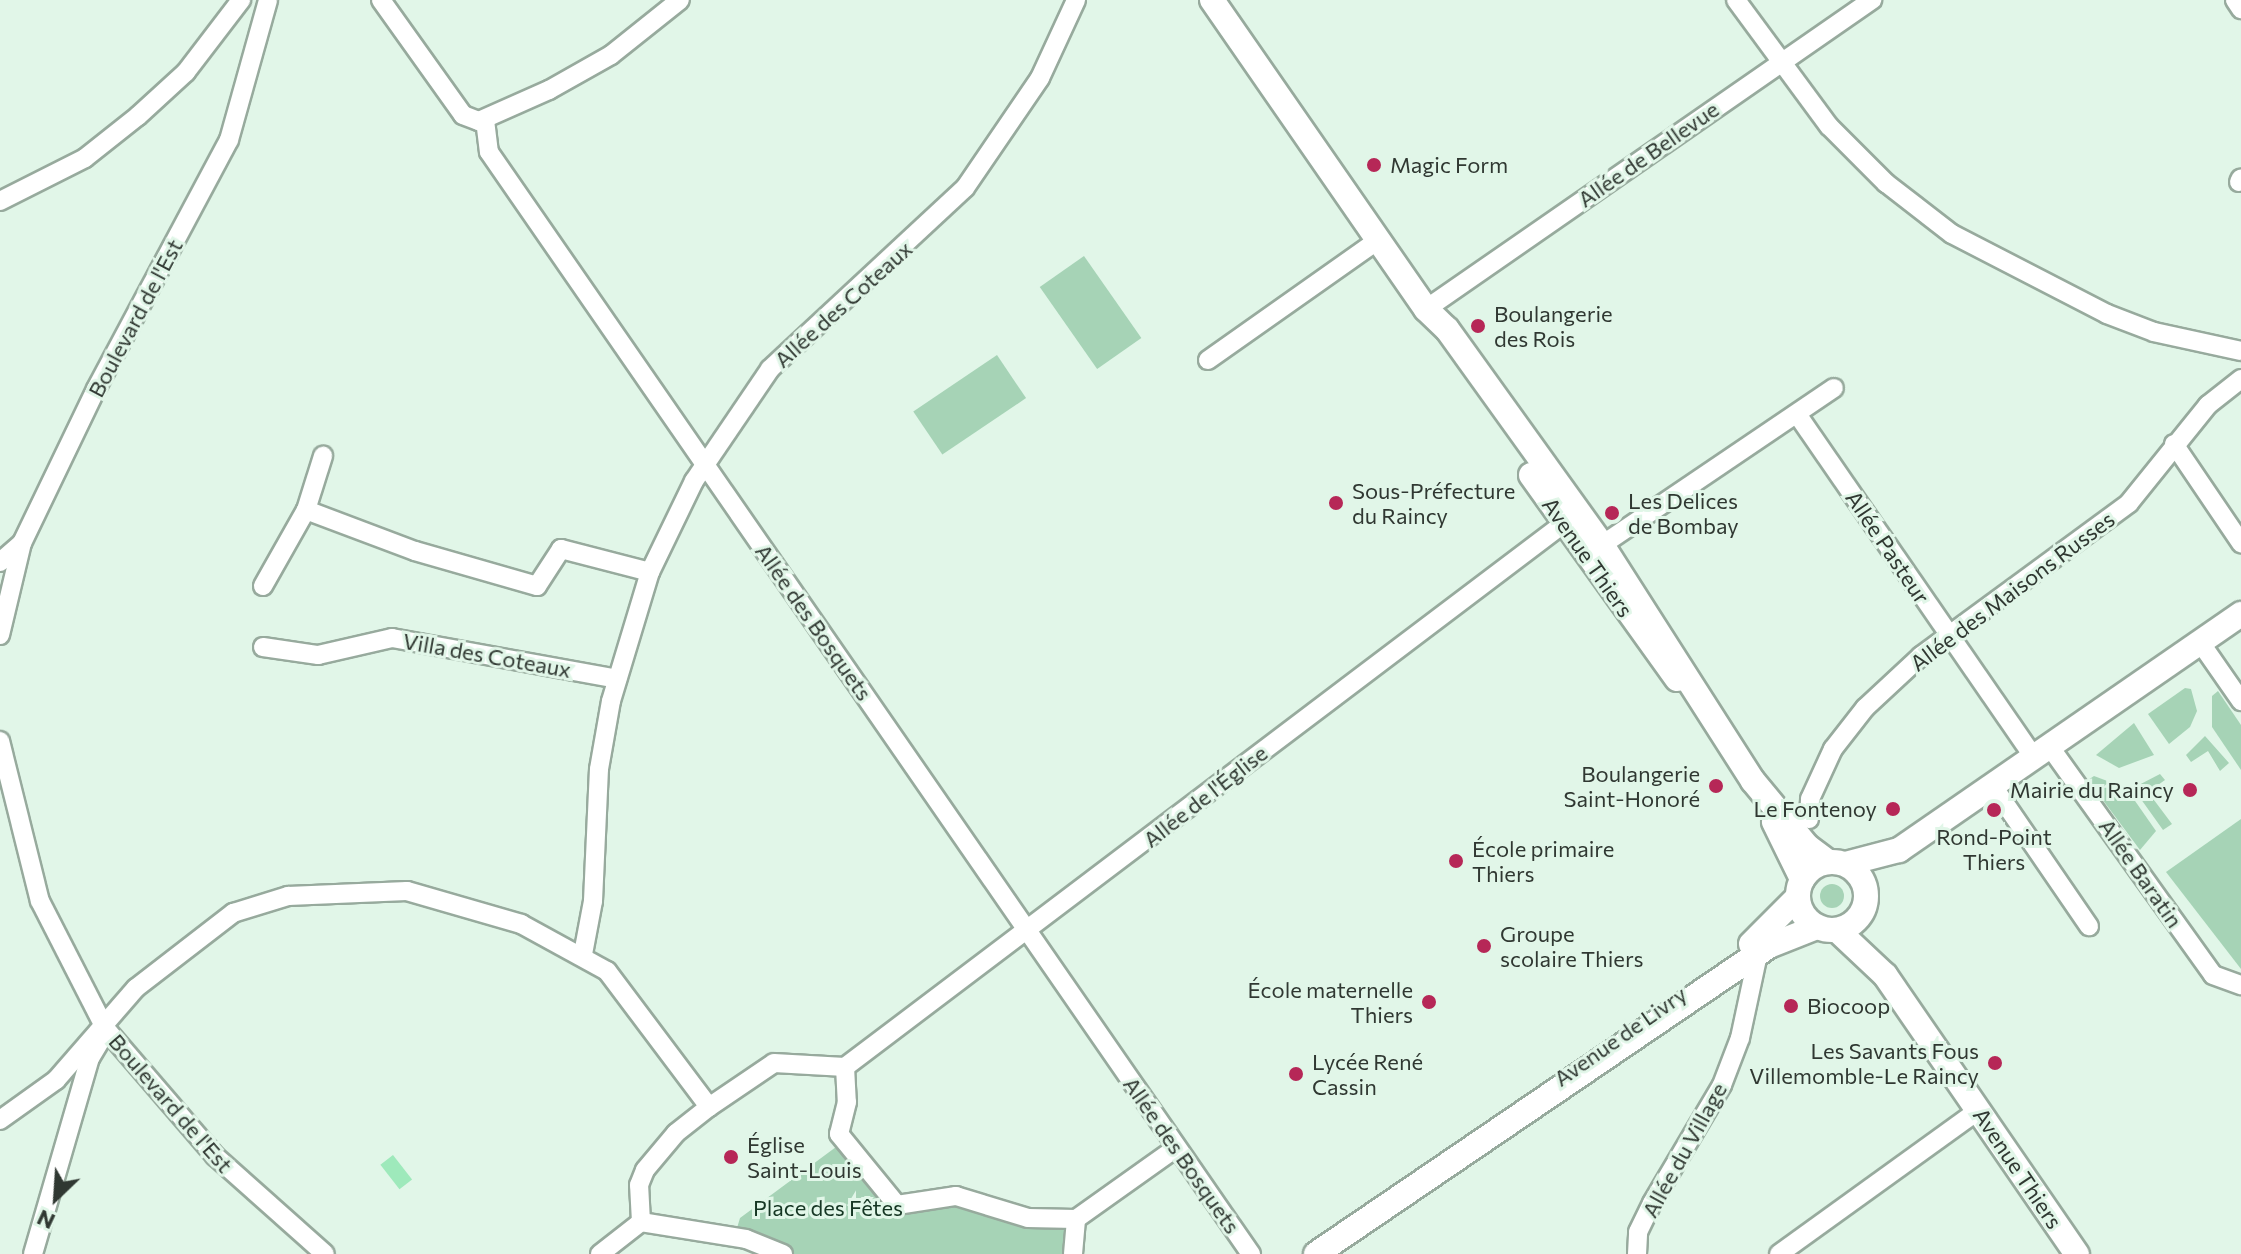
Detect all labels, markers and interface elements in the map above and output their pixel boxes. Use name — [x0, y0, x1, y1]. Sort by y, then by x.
street label: Allée de Bellevue — [1573, 96, 1723, 212]
place label: Magic Form — [1390, 152, 1508, 178]
marker: Magic Form — [1365, 156, 1383, 174]
street label: Boulevard de l'Est — [82, 235, 188, 401]
street label: Allée des Coteaux — [769, 235, 917, 373]
place label: Boulangerie des Rois — [1494, 300, 1613, 352]
marker: Boulangerie des Rois — [1469, 317, 1487, 335]
place label: Sous-Préfecture du Raincy — [1352, 477, 1515, 528]
street label: Allée Pasteur — [1841, 485, 1935, 609]
place label: Les Delices de Bombay — [1628, 487, 1739, 538]
street label: Avenue Thiers — [1537, 492, 1639, 622]
marker: Sous-Préfecture du Raincy — [1327, 494, 1345, 512]
marker: Les Delices de Bombay — [1603, 504, 1621, 522]
street label: Allée des Maisons Russes — [1905, 506, 2119, 676]
street label: Allée des Bosquets — [750, 539, 878, 705]
street label: Villa des Coteaux — [401, 627, 573, 683]
street label: Allée de l'Église — [1138, 739, 1272, 853]
place label: Boulangerie Saint-Honoré — [1564, 760, 1700, 812]
marker: Boulangerie Saint-Honoré — [1707, 777, 1725, 795]
place label: Mairie du Raincy — [2010, 777, 2174, 803]
marker: Mairie du Raincy — [2181, 781, 2199, 799]
place label: Le Fontenoy — [1753, 796, 1877, 822]
marker: Le Fontenoy — [1884, 800, 1902, 818]
marker: Rond-Point Thiers — [1985, 801, 2003, 819]
street label: Allée Baratin — [2094, 813, 2188, 933]
place label: Rond-Point Thiers — [1936, 823, 2052, 874]
place label: École primaire Thiers — [1472, 835, 1614, 886]
marker: École primaire Thiers — [1447, 852, 1465, 870]
place label: Groupe scolaire Thiers — [1500, 920, 1643, 972]
marker: Groupe scolaire Thiers — [1475, 937, 1493, 955]
place label: École maternelle Thiers — [1248, 976, 1413, 1028]
street label: Avenue de Livry — [1549, 981, 1691, 1091]
marker: École maternelle Thiers — [1420, 993, 1438, 1011]
place label: Biocoop — [1807, 993, 1890, 1019]
marker: Biocoop — [1782, 997, 1800, 1015]
street label: Boulevard de l'Est — [104, 1028, 238, 1178]
place label: Les Savants Fous Villemomble-Le Raincy — [1749, 1037, 1979, 1088]
place label: Lycée René Cassin — [1312, 1048, 1423, 1100]
marker: Les Savants Fous Villemomble-Le Raincy — [1986, 1054, 2004, 1072]
marker: Lycée René Cassin — [1287, 1065, 1305, 1083]
street label: Allée des Bosquets — [1118, 1072, 1246, 1238]
street label: Allée du Village — [1636, 1078, 1732, 1222]
street label: Avenue Thiers — [1968, 1103, 2068, 1233]
place label: Église Saint-Louis — [747, 1131, 862, 1182]
marker: Église Saint-Louis — [722, 1148, 740, 1166]
north arrow — [16, 1158, 96, 1238]
park label: Place des Fêtes — [753, 1195, 903, 1221]
text: N — [32, 1204, 59, 1236]

